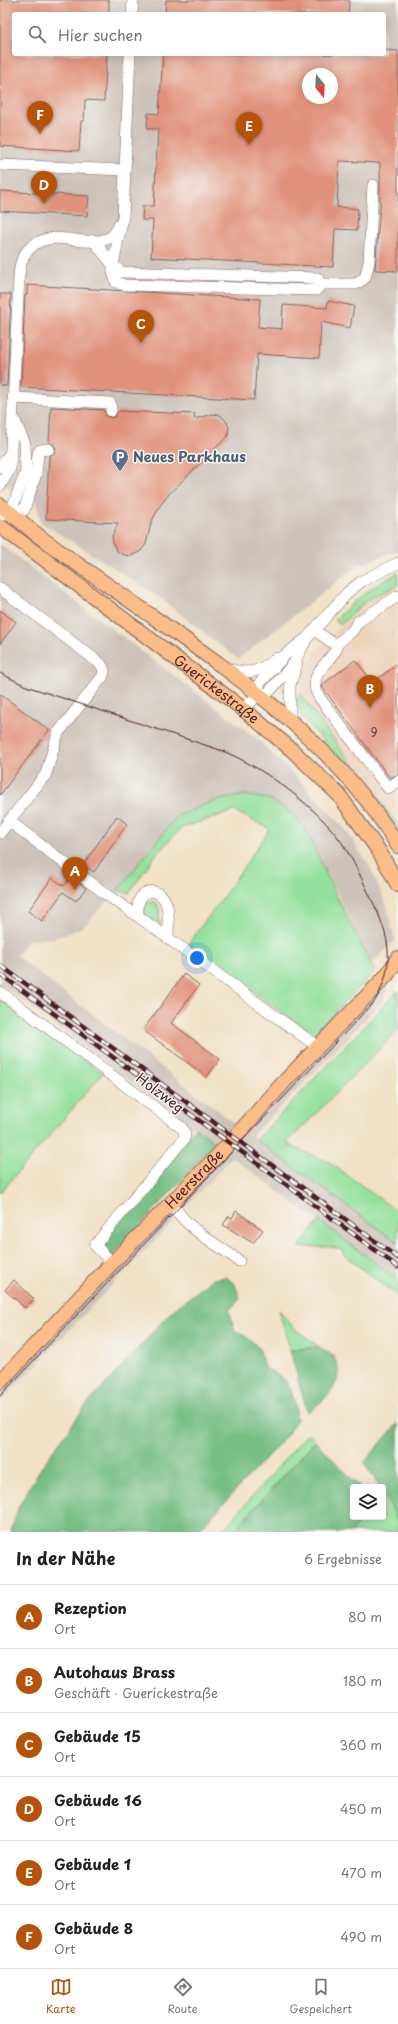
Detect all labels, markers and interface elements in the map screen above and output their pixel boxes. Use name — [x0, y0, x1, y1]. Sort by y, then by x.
search box — [12, 12, 386, 56]
icon: search — [26, 23, 48, 45]
text: Hier suchen — [58, 23, 143, 46]
north arrow — [302, 68, 338, 104]
pin: F — [27, 101, 53, 134]
pin: E — [236, 112, 262, 145]
pin: D — [31, 171, 57, 204]
pin: C — [128, 310, 154, 343]
place label: Neues Parkhaus — [133, 446, 246, 467]
parking icon: Neues Parkhaus — [110, 447, 130, 472]
street label: Guerickestraße — [169, 649, 264, 728]
pin: B — [357, 675, 383, 708]
house number: 9 — [370, 723, 378, 741]
pin: A — [62, 857, 88, 890]
your location — [187, 948, 207, 968]
street label: Holzweg — [132, 1068, 189, 1118]
street label: Heerstraße — [160, 1144, 228, 1213]
map controls — [350, 1484, 386, 1520]
button: layers — [350, 1484, 386, 1520]
text: In der Nähe — [16, 1545, 115, 1571]
text: 6 Ergebnisse — [304, 1549, 382, 1568]
text: Rezeption — [54, 1596, 127, 1619]
text: A — [24, 1607, 34, 1626]
text: 80 m — [348, 1607, 382, 1626]
text: Ort — [54, 1619, 76, 1638]
text: Autohaus Brass — [54, 1660, 175, 1683]
text: B — [25, 1671, 33, 1690]
text: 180 m — [343, 1671, 382, 1690]
text: Geschäft · Guerickestraße — [54, 1683, 218, 1702]
text: Gebäude 15 — [54, 1724, 141, 1747]
text: C — [24, 1735, 34, 1754]
text: 360 m — [339, 1735, 382, 1754]
text: Ort — [54, 1747, 76, 1766]
text: Gebäude 16 — [54, 1788, 142, 1811]
text: D — [24, 1799, 34, 1818]
text: 450 m — [340, 1799, 382, 1818]
text: Ort — [54, 1811, 76, 1830]
text: Gebäude 1 — [54, 1852, 131, 1875]
text: E — [25, 1863, 33, 1882]
text: 470 m — [341, 1863, 382, 1882]
text: Ort — [54, 1875, 76, 1894]
text: Gebäude 8 — [54, 1916, 133, 1939]
text: F — [25, 1927, 33, 1946]
text: 490 m — [340, 1927, 382, 1946]
text: Ort — [54, 1939, 76, 1958]
tab: Karte — [46, 1976, 76, 2017]
tab: Route — [167, 1976, 198, 2017]
tab: Gespeichert — [290, 1976, 352, 2017]

